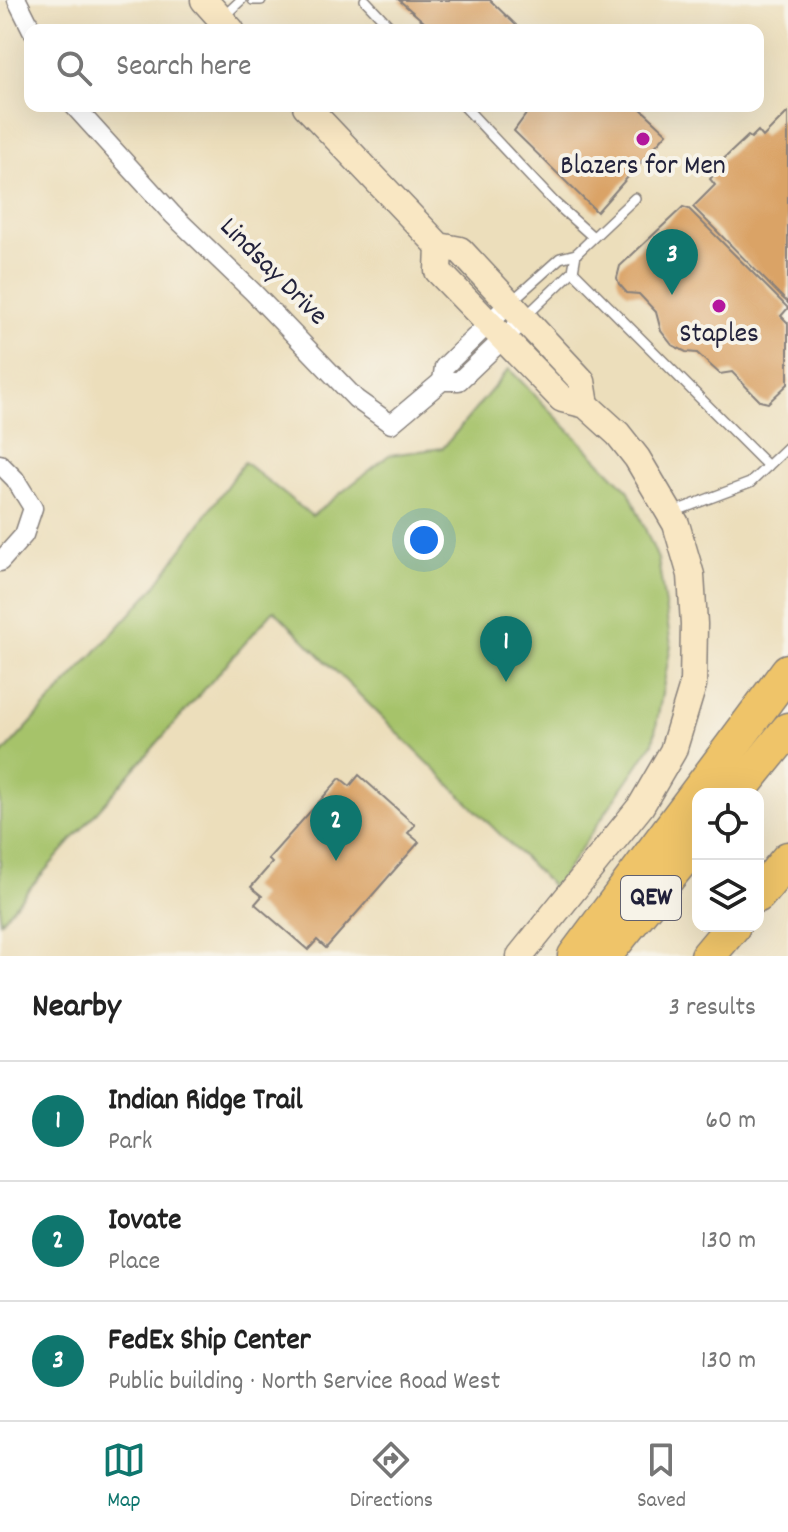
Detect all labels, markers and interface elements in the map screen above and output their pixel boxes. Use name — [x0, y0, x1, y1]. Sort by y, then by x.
search box — [24, 24, 764, 112]
icon: search — [52, 46, 96, 90]
text: Search here — [116, 47, 252, 90]
marker: Blazers for Men — [634, 130, 652, 148]
place label: Blazers for Men — [560, 148, 726, 188]
street label: Lindsay Drive — [209, 210, 335, 336]
pin: 3 — [646, 229, 698, 295]
marker: Staples — [710, 297, 728, 315]
place label: Staples — [679, 316, 759, 356]
your location — [404, 520, 444, 560]
pin: 1 — [480, 616, 532, 682]
map controls — [692, 788, 764, 932]
button: locate — [692, 788, 764, 860]
pin: 2 — [310, 795, 362, 861]
button: layers — [692, 860, 764, 932]
road number: QEW — [621, 876, 681, 920]
text: Nearby — [32, 984, 121, 1033]
text: 3 results — [669, 990, 756, 1027]
text: Indian Ridge Trail — [108, 1081, 303, 1124]
text: 1 — [55, 1103, 61, 1140]
text: 60 m — [705, 1103, 756, 1140]
text: Park — [108, 1124, 152, 1161]
text: Iovate — [108, 1201, 182, 1244]
text: 2 — [52, 1223, 64, 1260]
text: 130 m — [701, 1223, 756, 1260]
text: Place — [108, 1244, 160, 1281]
text: FedEx Ship Center — [108, 1321, 311, 1364]
text: 3 — [52, 1343, 64, 1380]
text: 130 m — [701, 1343, 756, 1380]
text: Public building · North Service Road West — [108, 1364, 500, 1401]
tab: Map — [102, 1438, 146, 1517]
tab: Directions — [350, 1438, 433, 1517]
tab: Saved — [637, 1438, 686, 1517]

